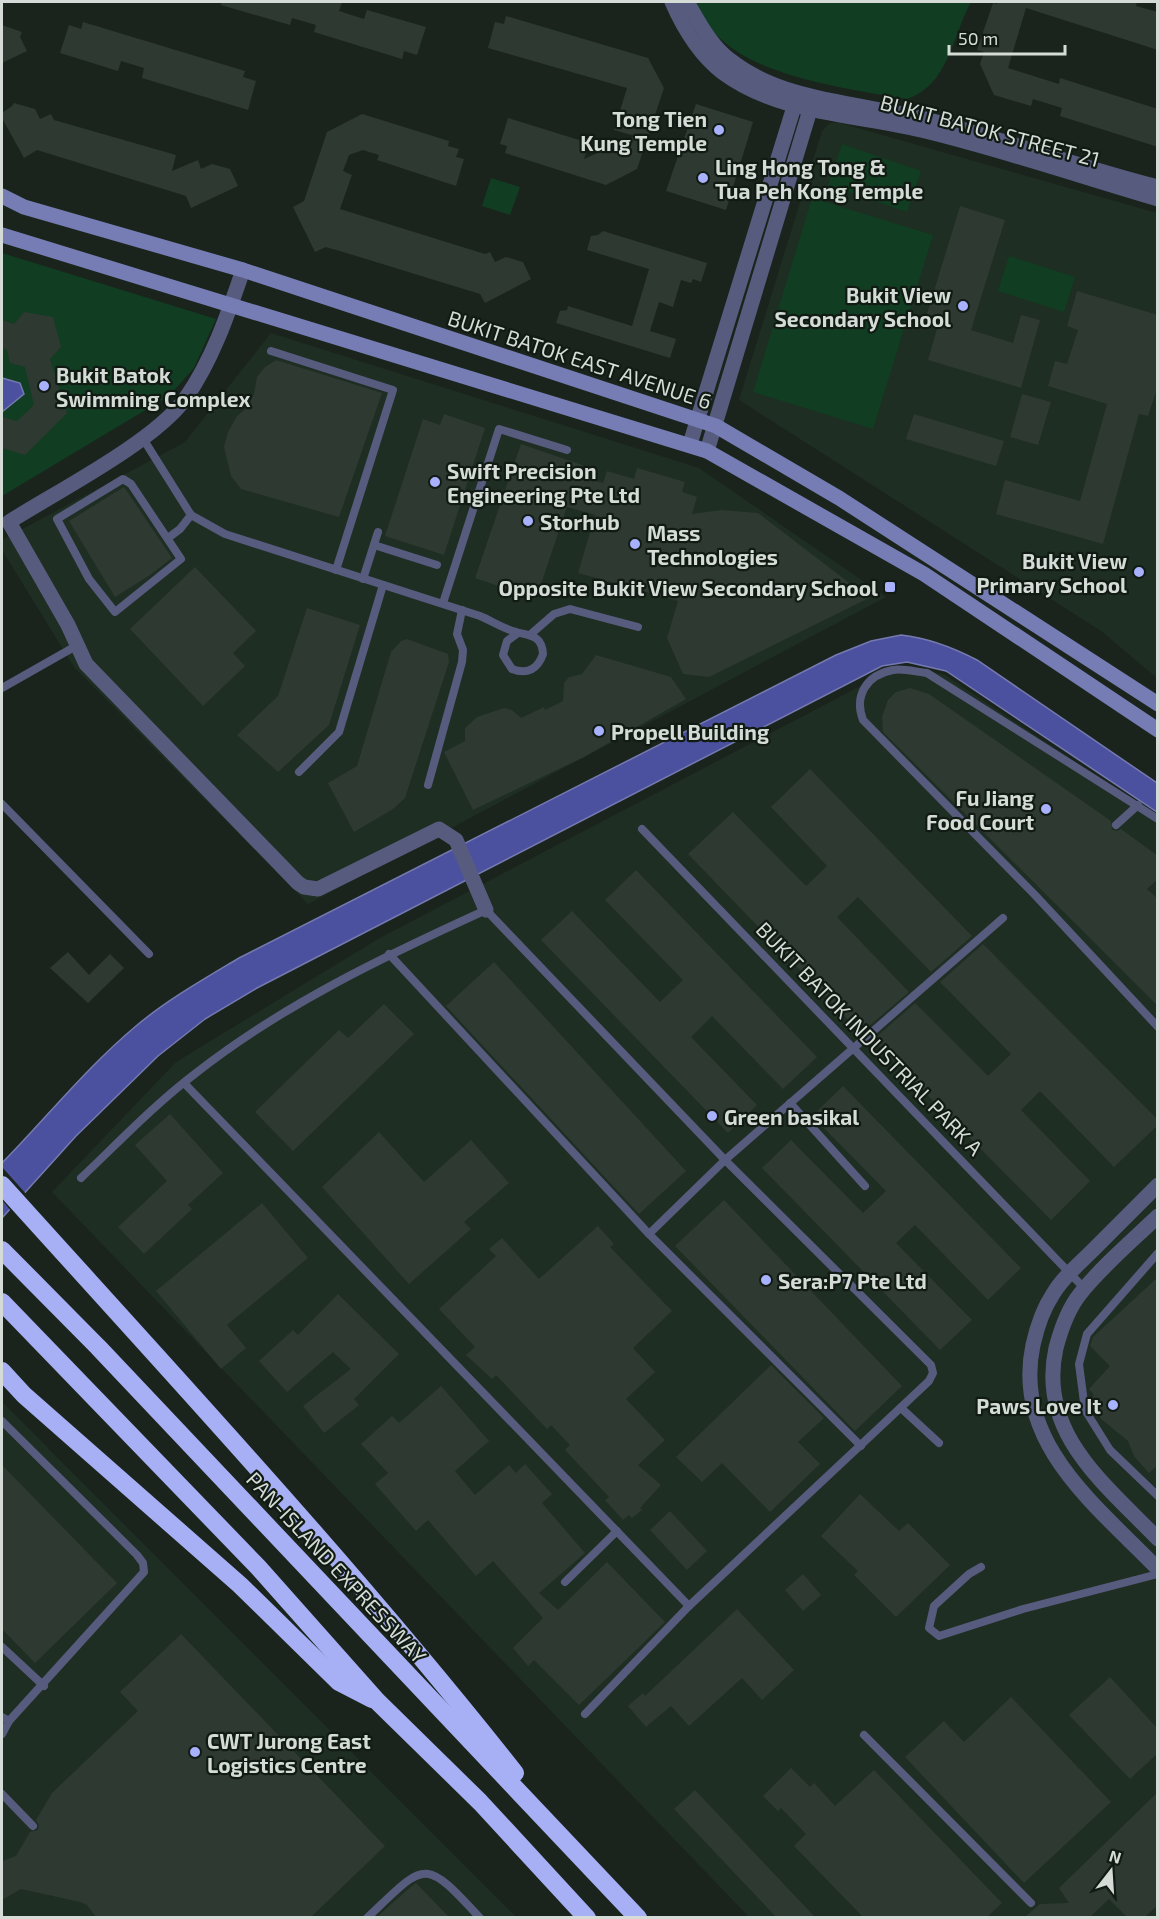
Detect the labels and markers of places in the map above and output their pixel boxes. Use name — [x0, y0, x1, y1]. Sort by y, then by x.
place label: Tong Tien Kung Temple — [580, 106, 707, 155]
marker: Tong Tien Kung Temple — [712, 123, 726, 137]
place label: Ling Hong Tong & Tua Peh Kong Temple — [715, 154, 923, 203]
marker: Ling Hong Tong & Tua Peh Kong Temple — [696, 171, 710, 185]
place label: Bukit View Secondary School — [775, 282, 951, 332]
marker: Bukit View Secondary School — [956, 299, 970, 313]
place label: Bukit Batok Swimming Complex — [56, 362, 251, 411]
marker: Bukit Batok Swimming Complex — [37, 379, 51, 393]
place label: Swift Precision Engineering Pte Ltd — [447, 458, 640, 507]
marker: Swift Precision Engineering Pte Ltd — [428, 475, 442, 489]
place label: Storhub — [540, 509, 620, 534]
marker: Storhub — [521, 514, 535, 528]
place label: Mass Technologies — [647, 520, 778, 569]
marker: Mass Technologies — [628, 537, 642, 551]
place label: Bukit View Primary School — [977, 548, 1127, 598]
marker: Bukit View Primary School — [1132, 565, 1146, 579]
place label: Opposite Bukit View Secondary School — [498, 575, 878, 601]
marker: Opposite Bukit View Secondary School — [883, 580, 897, 594]
place label: Propell Building — [611, 719, 769, 744]
marker: Propell Building — [592, 724, 606, 738]
place label: Fu Jiang Food Court — [926, 785, 1034, 834]
marker: Fu Jiang Food Court — [1039, 802, 1053, 816]
place label: Green basikal — [724, 1104, 859, 1129]
marker: Green basikal — [705, 1109, 719, 1123]
place label: Sera:P7 Pte Ltd — [778, 1268, 927, 1293]
marker: Sera:P7 Pte Ltd — [759, 1273, 773, 1287]
place label: Paws Love It — [976, 1393, 1101, 1418]
marker: Paws Love It — [1106, 1398, 1120, 1412]
place label: CWT Jurong East Logistics Centre — [207, 1728, 371, 1777]
marker: CWT Jurong East Logistics Centre — [188, 1745, 202, 1759]

